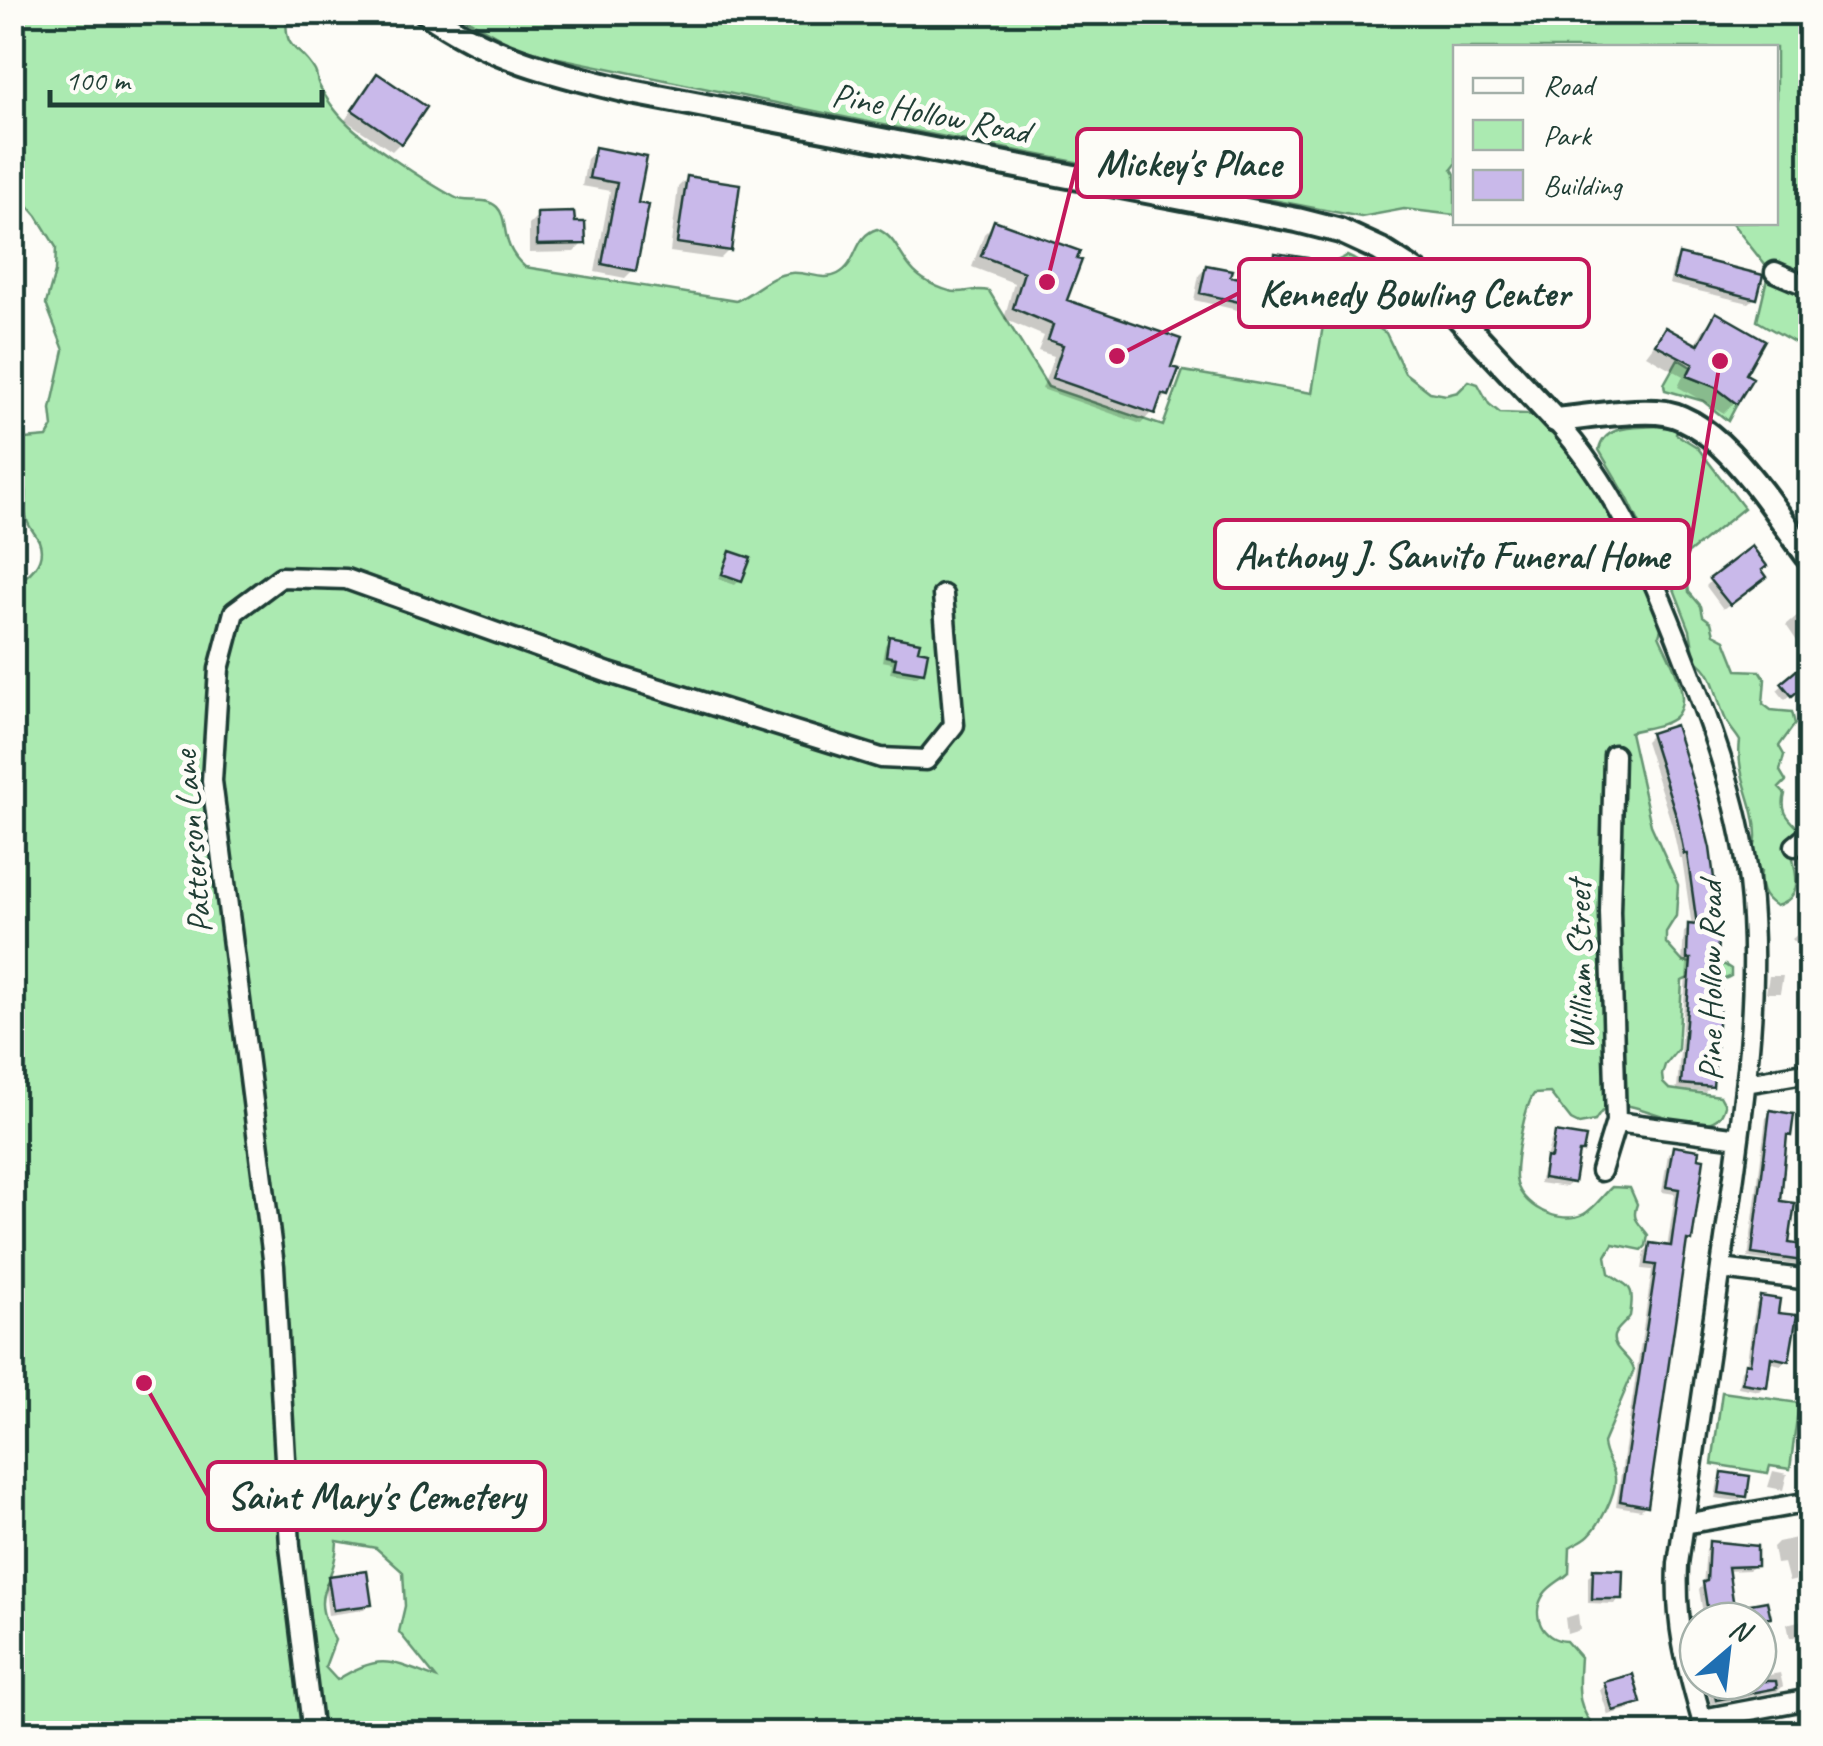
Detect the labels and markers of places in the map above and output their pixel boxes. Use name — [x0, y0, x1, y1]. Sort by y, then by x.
callout: Mickey's Place — [1077, 129, 1301, 197]
callout: Kennedy Bowling Center — [1239, 259, 1589, 327]
callout: Anthony J. Sanvito Funeral Home — [1215, 520, 1689, 588]
callout: Saint Mary's Cemetery — [208, 1462, 545, 1530]

